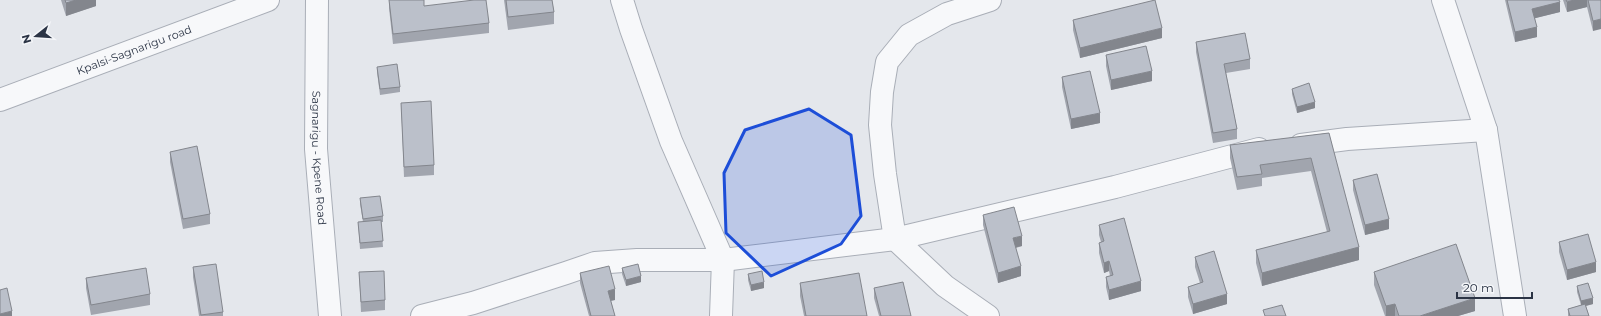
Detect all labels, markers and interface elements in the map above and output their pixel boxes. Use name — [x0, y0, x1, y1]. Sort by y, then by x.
north arrow — [16, 16, 56, 56]
street label: Kpalsi-Sagnarigu road — [74, 22, 194, 78]
text: N — [18, 33, 34, 45]
street label: Sagnarigu - Kpene Road — [309, 91, 329, 226]
scale bar — [1457, 274, 1532, 300]
text: 20 m — [1463, 280, 1494, 295]

